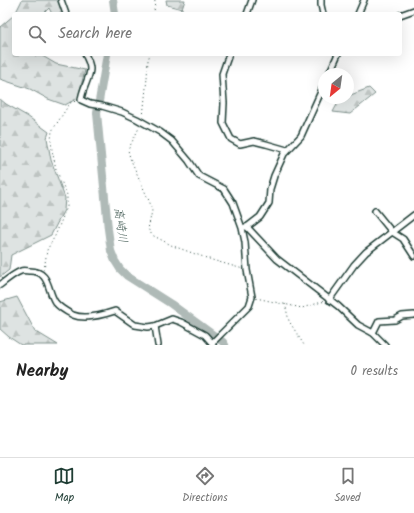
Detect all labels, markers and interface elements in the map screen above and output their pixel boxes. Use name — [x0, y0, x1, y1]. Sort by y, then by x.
search box — [12, 12, 402, 56]
text: Search here — [58, 22, 132, 46]
icon: search — [26, 23, 48, 45]
north arrow — [318, 68, 354, 104]
water label: 高崎川 — [109, 206, 132, 244]
text: Nearby — [16, 358, 68, 385]
text: 0 results — [351, 361, 398, 382]
tab: Map — [53, 465, 75, 507]
tab: Directions — [182, 465, 228, 507]
tab: Saved — [335, 465, 361, 507]

